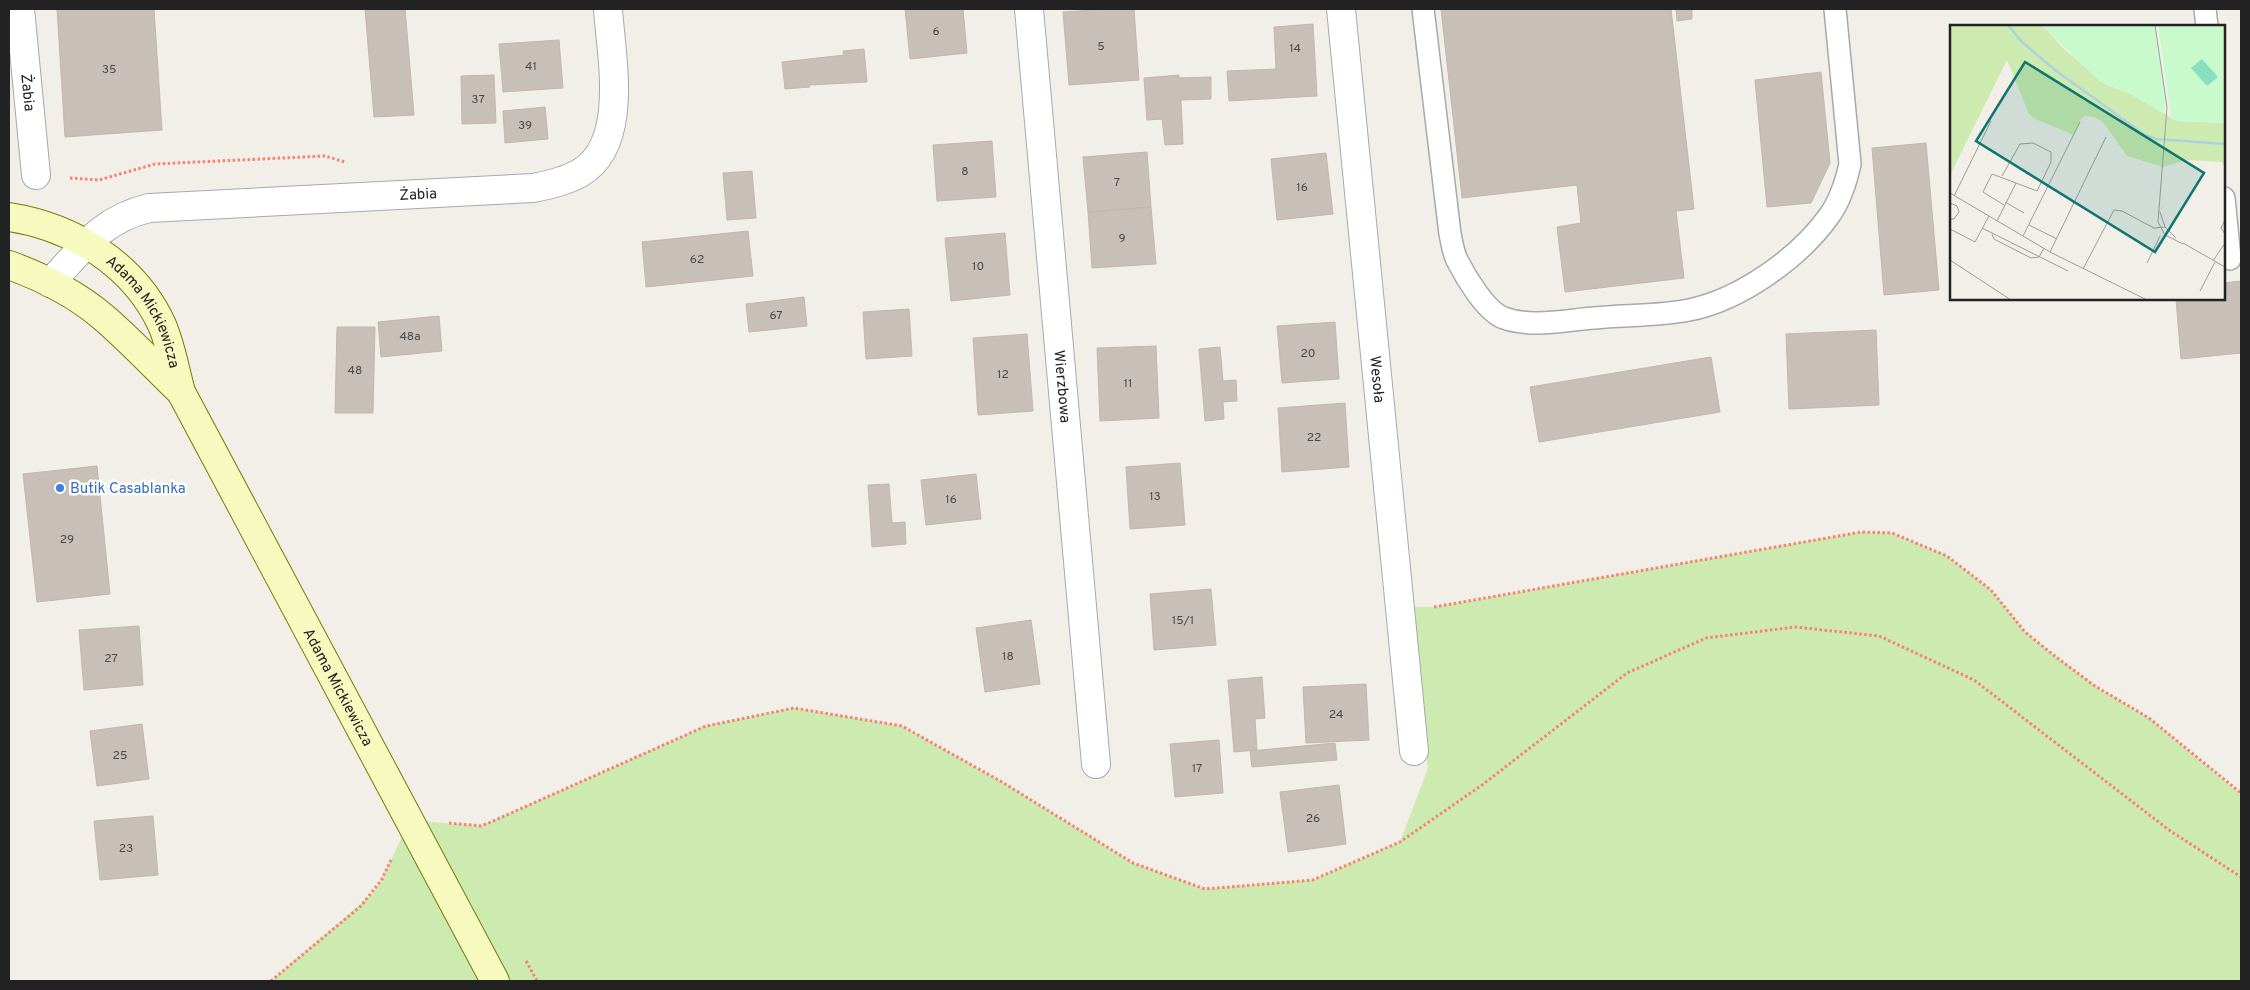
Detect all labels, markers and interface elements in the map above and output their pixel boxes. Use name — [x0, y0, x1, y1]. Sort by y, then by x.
house number: 6 — [932, 24, 940, 40]
inset map — [1950, 25, 2225, 300]
house number: 5 — [1097, 39, 1105, 55]
house number: 14 — [1289, 41, 1301, 57]
house number: 41 — [525, 59, 537, 75]
house number: 35 — [102, 62, 116, 78]
street label: Żabia — [15, 73, 38, 112]
house number: 37 — [471, 92, 485, 108]
house number: 39 — [518, 118, 532, 134]
house number: 8 — [961, 164, 969, 180]
house number: 7 — [1114, 175, 1120, 191]
house number: 16 — [1296, 180, 1308, 196]
street label: Żabia — [399, 185, 438, 206]
house number: 9 — [1118, 231, 1126, 247]
street label: Adama Mickiewicza — [101, 252, 183, 370]
house number: 62 — [690, 252, 704, 268]
house number: 10 — [972, 259, 984, 275]
house number: 67 — [769, 308, 783, 324]
house number: 48a — [399, 329, 421, 345]
house number: 20 — [1300, 346, 1316, 362]
street label: Wierzbowa — [1048, 349, 1074, 424]
street label: Wesoła — [1364, 355, 1388, 404]
house number: 48 — [348, 363, 362, 379]
house number: 12 — [997, 367, 1009, 383]
house number: 11 — [1124, 376, 1132, 392]
house number: 22 — [1307, 430, 1321, 446]
place label: Butik Casablanka — [70, 480, 186, 499]
marker: Butik Casablanka — [54, 482, 66, 494]
house number: 13 — [1149, 489, 1161, 505]
house number: 16 — [945, 492, 957, 508]
house number: 29 — [60, 532, 74, 548]
house number: 15/1 — [1172, 613, 1194, 629]
street label: Adama Mickiewicza — [298, 625, 376, 750]
house number: 18 — [1002, 649, 1014, 665]
house number: 27 — [104, 651, 118, 667]
house number: 24 — [1329, 707, 1343, 723]
house number: 25 — [113, 748, 127, 764]
house number: 17 — [1192, 761, 1202, 777]
house number: 26 — [1306, 811, 1320, 827]
house number: 23 — [119, 841, 133, 857]

